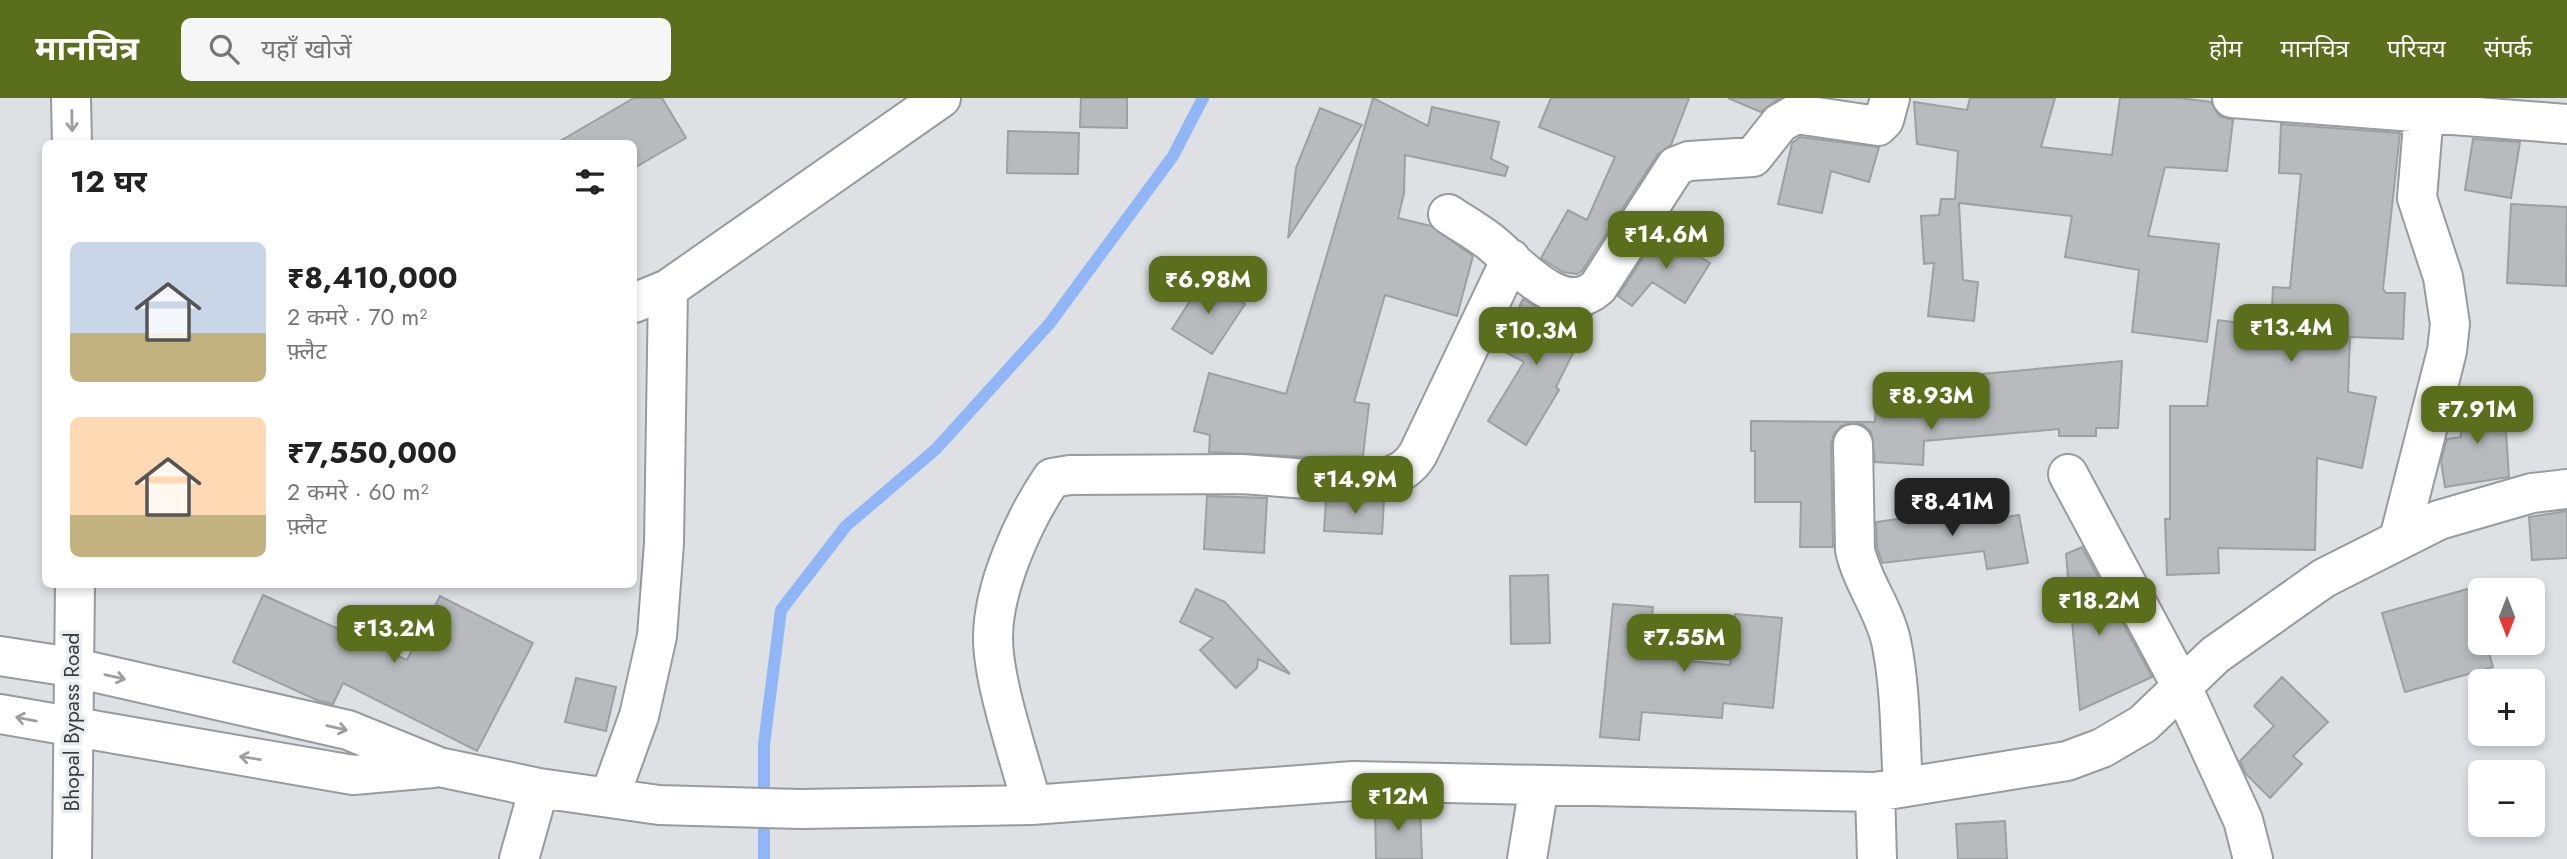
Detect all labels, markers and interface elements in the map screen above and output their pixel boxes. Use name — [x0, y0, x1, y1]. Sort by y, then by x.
search box — [181, 18, 671, 81]
text: मानचित्र — [35, 25, 139, 72]
icon: search — [205, 30, 243, 68]
text: यहाँ खोजें — [261, 30, 352, 68]
text: होम — [2209, 31, 2242, 66]
text: मानचित्र — [2280, 31, 2349, 66]
text: परिचय — [2387, 31, 2446, 66]
text: संपर्क — [2484, 31, 2532, 66]
one-way arrow — [65, 109, 79, 132]
text: 12 घर — [70, 160, 147, 203]
icon: filters — [571, 163, 609, 201]
pin: ₹14.6M — [1609, 212, 1723, 271]
text: ₹14.6M — [1624, 217, 1708, 251]
text: ₹8,410,000 — [287, 256, 458, 299]
pin: ₹6.98M — [1151, 256, 1265, 316]
text: ₹6.98M — [1165, 262, 1251, 296]
icon: home — [126, 270, 210, 354]
text: 2 कमरे · 70 m² — [287, 300, 427, 334]
pin: ₹13.4M — [2234, 304, 2348, 364]
pin: ₹10.3M — [1479, 308, 1593, 367]
text: ₹13.4M — [2250, 310, 2332, 344]
text: ₹10.3M — [1495, 313, 1577, 347]
text: फ़्लैट — [287, 334, 327, 368]
pin: ₹8.93M — [1874, 372, 1988, 432]
text: ₹8.93M — [1889, 378, 1973, 412]
pin: ₹7.91M — [2420, 386, 2534, 446]
text: ₹7.91M — [2437, 392, 2517, 426]
text: ₹7,550,000 — [287, 431, 457, 474]
icon: home — [126, 445, 210, 529]
pin: ₹14.9M — [1298, 456, 1412, 516]
text: ₹14.9M — [1313, 462, 1397, 496]
text: 2 कमरे · 60 m² — [287, 475, 428, 509]
pin: ₹8.41M — [1895, 478, 2009, 538]
text: ₹8.41M — [1911, 484, 1993, 518]
text: फ़्लैट — [287, 509, 327, 543]
pin: ₹18.2M — [2042, 578, 2156, 637]
north arrow — [2468, 578, 2544, 654]
map controls — [2468, 578, 2545, 837]
text: ₹18.2M — [2058, 583, 2140, 617]
pin: ₹13.2M — [337, 606, 451, 665]
text: ₹13.2M — [353, 611, 435, 645]
pin: ₹7.55M — [1627, 614, 1741, 674]
text: ₹7.55M — [1643, 620, 1725, 654]
street label: Bhopal Bypass Road — [57, 633, 87, 811]
button: + — [2468, 669, 2545, 746]
one-way arrow — [103, 670, 126, 684]
one-way arrow — [15, 711, 38, 725]
one-way arrow — [325, 721, 348, 735]
one-way arrow — [239, 751, 262, 764]
button: − — [2468, 760, 2545, 837]
pin: ₹12M — [1357, 774, 1439, 833]
text: ₹12M — [1368, 779, 1428, 813]

